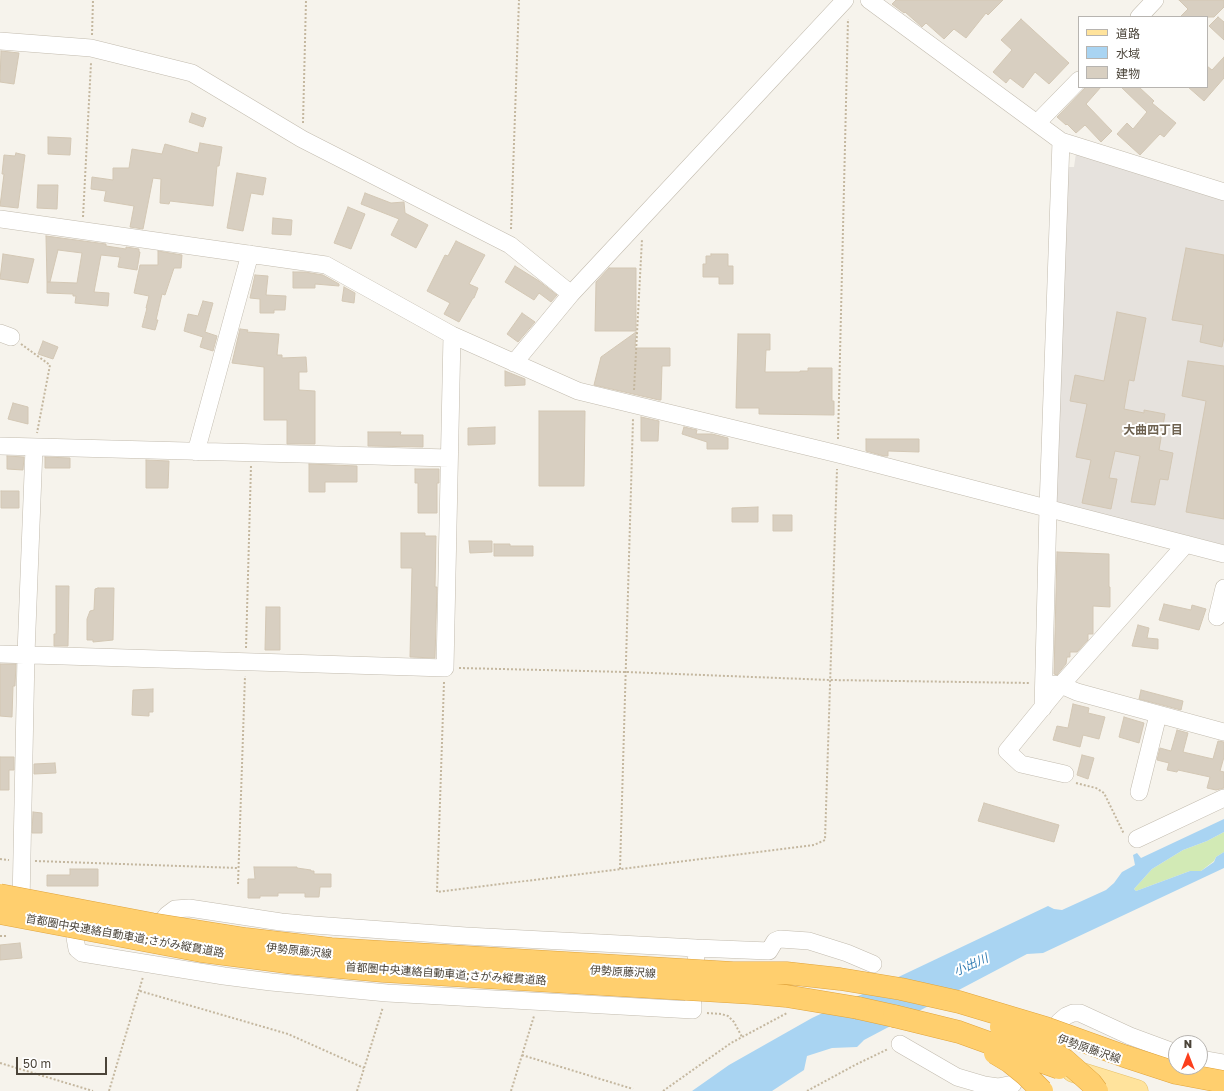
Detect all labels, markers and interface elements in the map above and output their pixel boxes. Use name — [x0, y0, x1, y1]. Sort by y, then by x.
legend — [1078, 16, 1208, 88]
text: 道路 — [1116, 26, 1140, 41]
text: 水域 — [1116, 46, 1140, 61]
text: 建物 — [1116, 66, 1140, 81]
district label: 大曲四丁目 — [1123, 423, 1183, 437]
street label: 首都圏中央連絡自動車道;さがみ縦貫道路 — [25, 912, 225, 960]
street label: 伊勢原藤沢線 — [265, 941, 333, 961]
water label: 小出川 — [952, 951, 990, 979]
street label: 首都圏中央連絡自動車道;さがみ縦貫道路 — [345, 960, 547, 988]
street label: 伊勢原藤沢線 — [590, 964, 656, 980]
street label: 伊勢原藤沢線 — [1056, 1032, 1122, 1066]
north arrow — [1168, 1035, 1208, 1075]
text: N — [1184, 1037, 1192, 1050]
scale bar — [18, 1049, 109, 1075]
text: 50 m — [23, 1056, 51, 1071]

